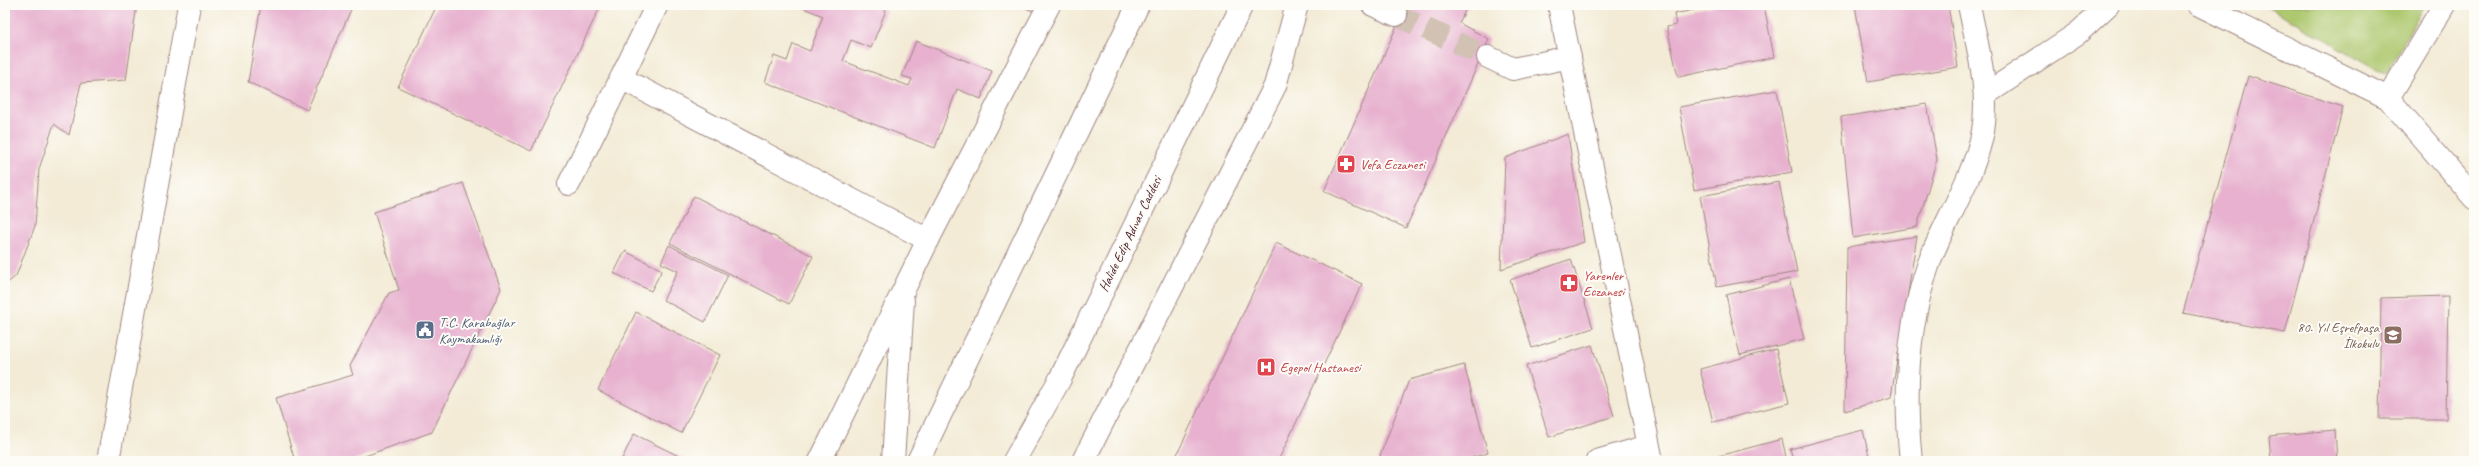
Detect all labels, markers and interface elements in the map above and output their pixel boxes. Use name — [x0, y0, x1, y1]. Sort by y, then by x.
pharmacy icon: Vefa Eczanesi — [1335, 153, 1357, 175]
place label: Vefa Eczanesi — [1360, 156, 1427, 173]
street label: Halide Edip Adıvar Caddesi — [1095, 172, 1166, 294]
place label: Yarenler Eczanesi — [1583, 267, 1627, 300]
pharmacy icon: Yarenler Eczanesi — [1558, 272, 1580, 294]
place label: T.C. Karabağlar Kaymakamlığı — [439, 314, 515, 347]
public building icon: T.C. Karabağlar Kaymakamlığı — [414, 319, 436, 341]
place label: 80. Yıl Eşrefpaşa İlkokulu — [2297, 319, 2380, 352]
school or university icon: 80. Yıl Eşrefpaşa İlkokulu — [2382, 324, 2404, 346]
hospital icon: Egepol Hastanesi — [1255, 356, 1277, 378]
place label: Egepol Hastanesi — [1280, 359, 1363, 376]

